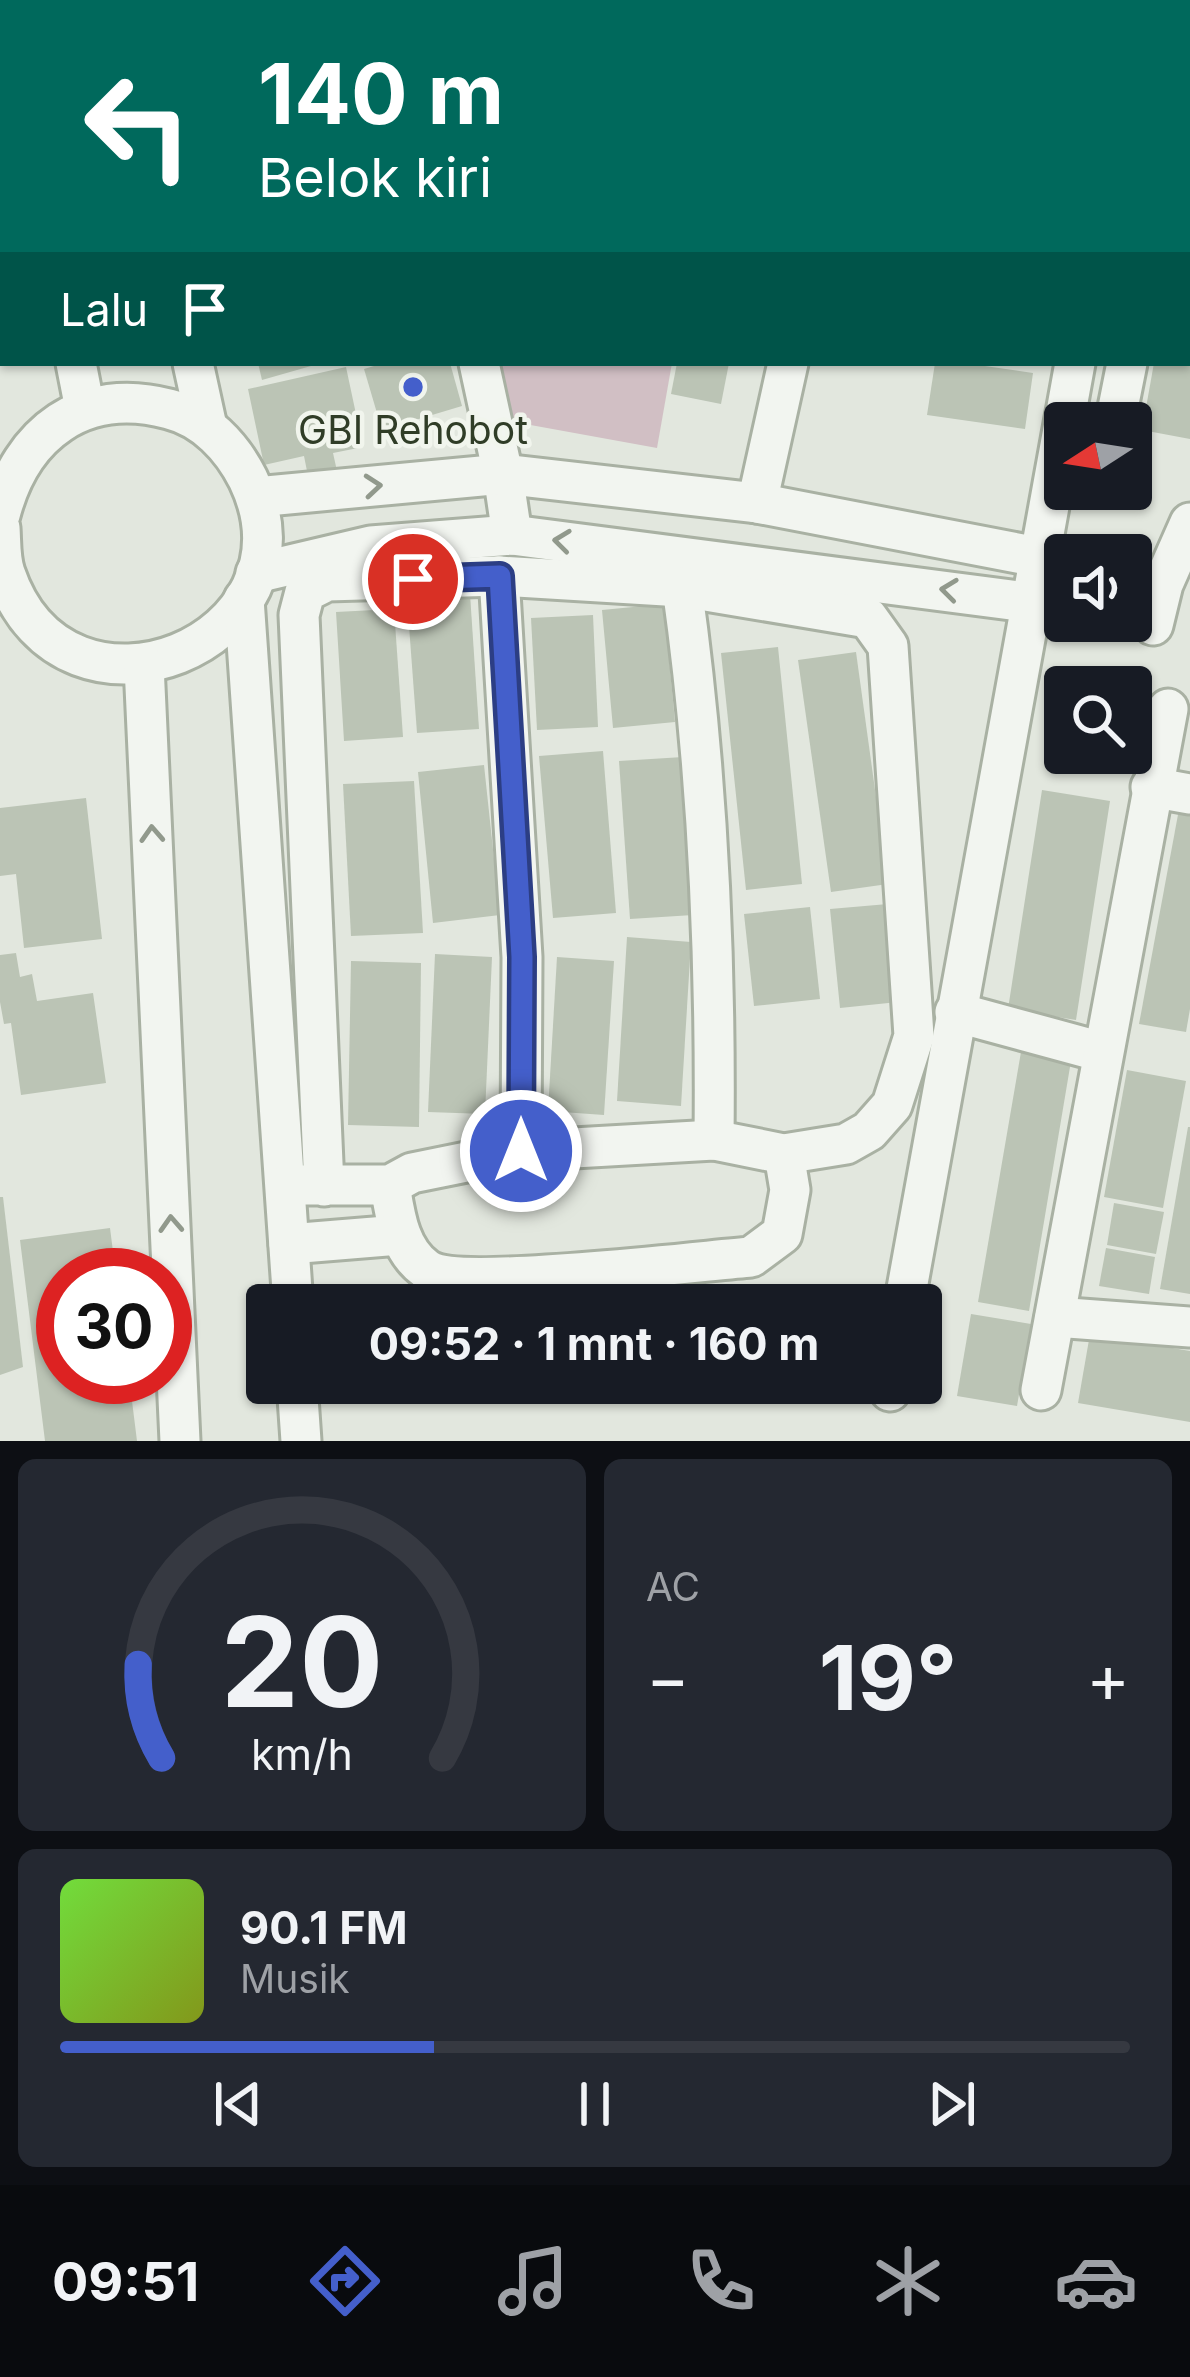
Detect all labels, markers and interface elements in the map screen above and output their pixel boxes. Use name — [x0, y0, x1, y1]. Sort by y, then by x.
text: 140 m — [258, 43, 504, 144]
icon: left — [60, 48, 216, 204]
text: Belok kiri — [258, 145, 492, 210]
icon: arrive — [172, 276, 238, 342]
text: Lalu — [60, 282, 148, 337]
marker: GBI Rehobot — [400, 374, 426, 400]
north arrow — [1044, 402, 1152, 510]
map controls — [1044, 402, 1152, 774]
place label: GBI Rehobot — [298, 406, 528, 453]
one-way arrow — [364, 474, 383, 499]
pin — [362, 528, 464, 630]
one-way arrow — [553, 529, 572, 555]
button: sound — [1044, 534, 1152, 642]
icon: arrive — [380, 546, 446, 612]
one-way arrow — [940, 577, 959, 603]
button: search — [1044, 666, 1152, 774]
one-way arrow — [139, 824, 165, 843]
position arrow — [458, 1088, 584, 1214]
one-way arrow — [158, 1214, 184, 1233]
speed limit sign: 30 — [36, 1248, 192, 1404]
text: 09:52 · 1 mnt · 160 m — [369, 1316, 819, 1371]
text: AC — [646, 1563, 700, 1610]
text: 20 — [221, 1586, 383, 1737]
text: 19° — [819, 1623, 957, 1732]
text: − — [646, 1638, 690, 1718]
text: + — [1086, 1638, 1130, 1718]
text: km/h — [251, 1728, 353, 1780]
text: 90.1 FM — [240, 1900, 408, 1955]
text: Musik — [240, 1955, 350, 2002]
icon: previous — [205, 2071, 271, 2137]
icon: pause — [562, 2071, 628, 2137]
icon: next — [919, 2071, 985, 2137]
icon: directions — [303, 2239, 387, 2323]
icon: music — [491, 2239, 575, 2323]
icon: phone — [679, 2239, 763, 2323]
icon: climate — [866, 2239, 950, 2323]
icon: car — [1054, 2239, 1138, 2323]
text: 09:51 — [52, 2249, 199, 2314]

